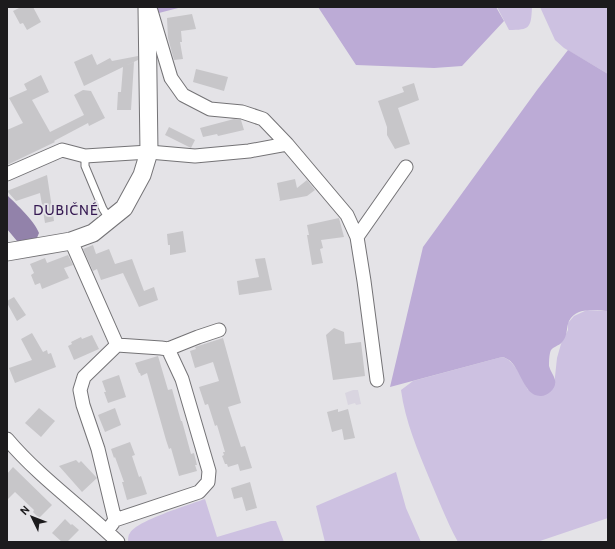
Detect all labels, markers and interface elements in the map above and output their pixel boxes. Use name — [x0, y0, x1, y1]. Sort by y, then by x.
district label: DUBIČNÉ — [33, 201, 99, 219]
north arrow — [12, 497, 52, 537]
text: N — [17, 503, 32, 518]

